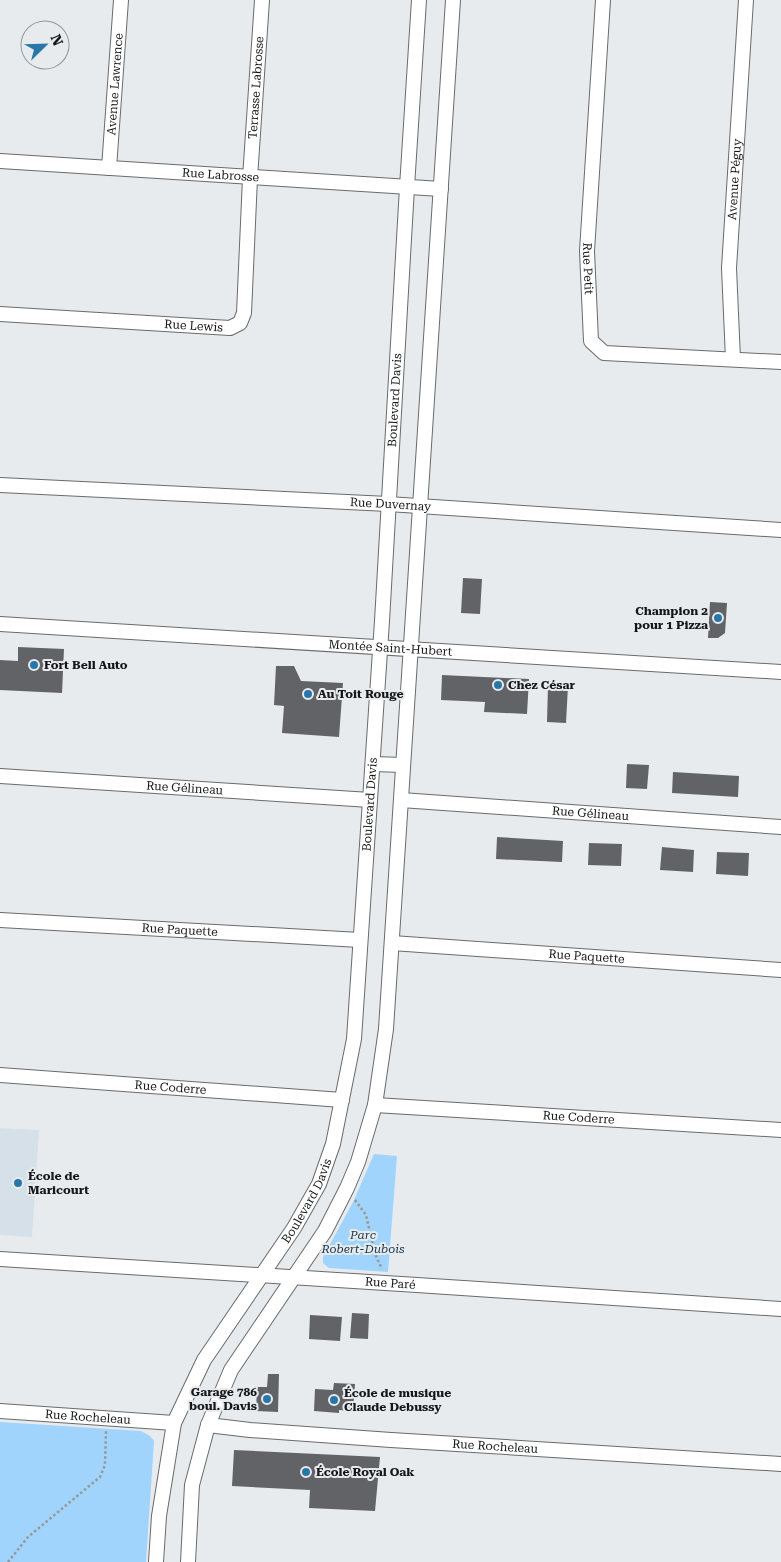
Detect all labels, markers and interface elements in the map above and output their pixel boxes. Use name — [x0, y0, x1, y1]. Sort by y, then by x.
north arrow — [20, 20, 70, 70]
text: N — [47, 32, 67, 48]
street label: Avenue Lawrence — [104, 32, 126, 136]
street label: Terrasse Labrosse — [246, 35, 267, 140]
street label: Avenue Péguy — [725, 137, 744, 220]
street label: Rue Labrosse — [182, 166, 260, 184]
street label: Rue Petit — [580, 242, 596, 295]
street label: Rue Lewis — [164, 317, 224, 335]
street label: Boulevard Davis — [385, 353, 404, 448]
street label: Rue Duvernay — [350, 495, 432, 514]
place label: Champion 2 pour 1 Pizza — [634, 604, 708, 632]
marker: Champion 2 pour 1 Pizza — [712, 612, 724, 624]
street label: Montée Saint-Hubert — [328, 637, 453, 659]
place label: Fort Bell Auto — [44, 658, 128, 672]
marker: Fort Bell Auto — [28, 659, 40, 671]
place label: Chez César — [508, 678, 576, 692]
marker: Chez César — [492, 679, 504, 691]
place label: Au Toit Rouge — [318, 687, 404, 701]
marker: Au Toit Rouge — [302, 688, 314, 700]
street label: Boulevard Davis — [360, 757, 380, 852]
street label: Rue Gélineau — [146, 778, 224, 797]
street label: Rue Gélineau — [552, 804, 630, 823]
street label: Rue Paquette — [141, 921, 219, 939]
street label: Rue Paquette — [548, 947, 626, 966]
street label: Rue Coderre — [134, 1078, 207, 1097]
street label: Rue Coderre — [542, 1108, 615, 1127]
street label: Boulevard Davis — [279, 1156, 334, 1246]
place label: École de Maricourt — [28, 1169, 89, 1197]
marker: École de Maricourt — [12, 1177, 24, 1189]
park label: Parc Robert-Dubois — [320, 1228, 405, 1256]
street label: Rue Paré — [365, 1275, 416, 1292]
place label: Garage 786 boul. Davis — [189, 1385, 257, 1413]
place label: École de musique Claude Debussy — [344, 1386, 451, 1414]
marker: Garage 786 boul. Davis — [261, 1393, 273, 1405]
marker: École de musique Claude Debussy — [328, 1394, 340, 1406]
street label: Rue Rocheleau — [44, 1407, 132, 1427]
street label: Rue Rocheleau — [452, 1437, 539, 1456]
place label: École Royal Oak — [316, 1465, 415, 1479]
marker: École Royal Oak — [300, 1466, 312, 1478]

